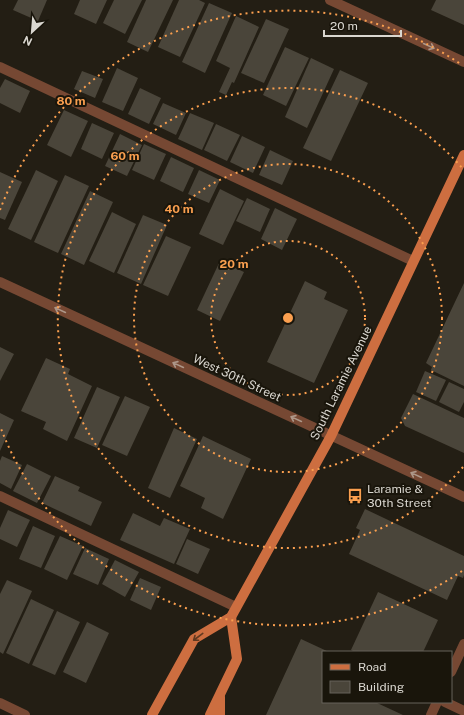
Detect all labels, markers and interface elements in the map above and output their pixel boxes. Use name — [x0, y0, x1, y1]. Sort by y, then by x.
north arrow — [12, 12, 52, 52]
scale bar — [324, 12, 401, 38]
text: 20 m — [330, 19, 358, 33]
text: N — [21, 34, 34, 48]
one-way arrow — [423, 43, 435, 50]
text: 80 m — [56, 94, 86, 108]
text: 60 m — [110, 149, 140, 163]
text: 40 m — [164, 202, 194, 216]
text: 20 m — [220, 257, 249, 271]
one-way arrow — [55, 306, 67, 313]
centre of rings — [281, 311, 295, 325]
street label: South Laramie Avenue — [307, 324, 375, 442]
street label: West 30th Street — [191, 351, 284, 405]
one-way arrow — [172, 360, 184, 368]
one-way arrow — [290, 415, 302, 422]
one-way arrow — [410, 471, 422, 478]
place label: Laramie & 30th Street — [367, 482, 432, 510]
bus stop icon: Laramie & 30th Street — [346, 487, 364, 505]
one-way arrow — [193, 633, 204, 641]
legend — [322, 651, 452, 703]
text: Road — [358, 660, 386, 674]
text: Building — [358, 680, 404, 694]

